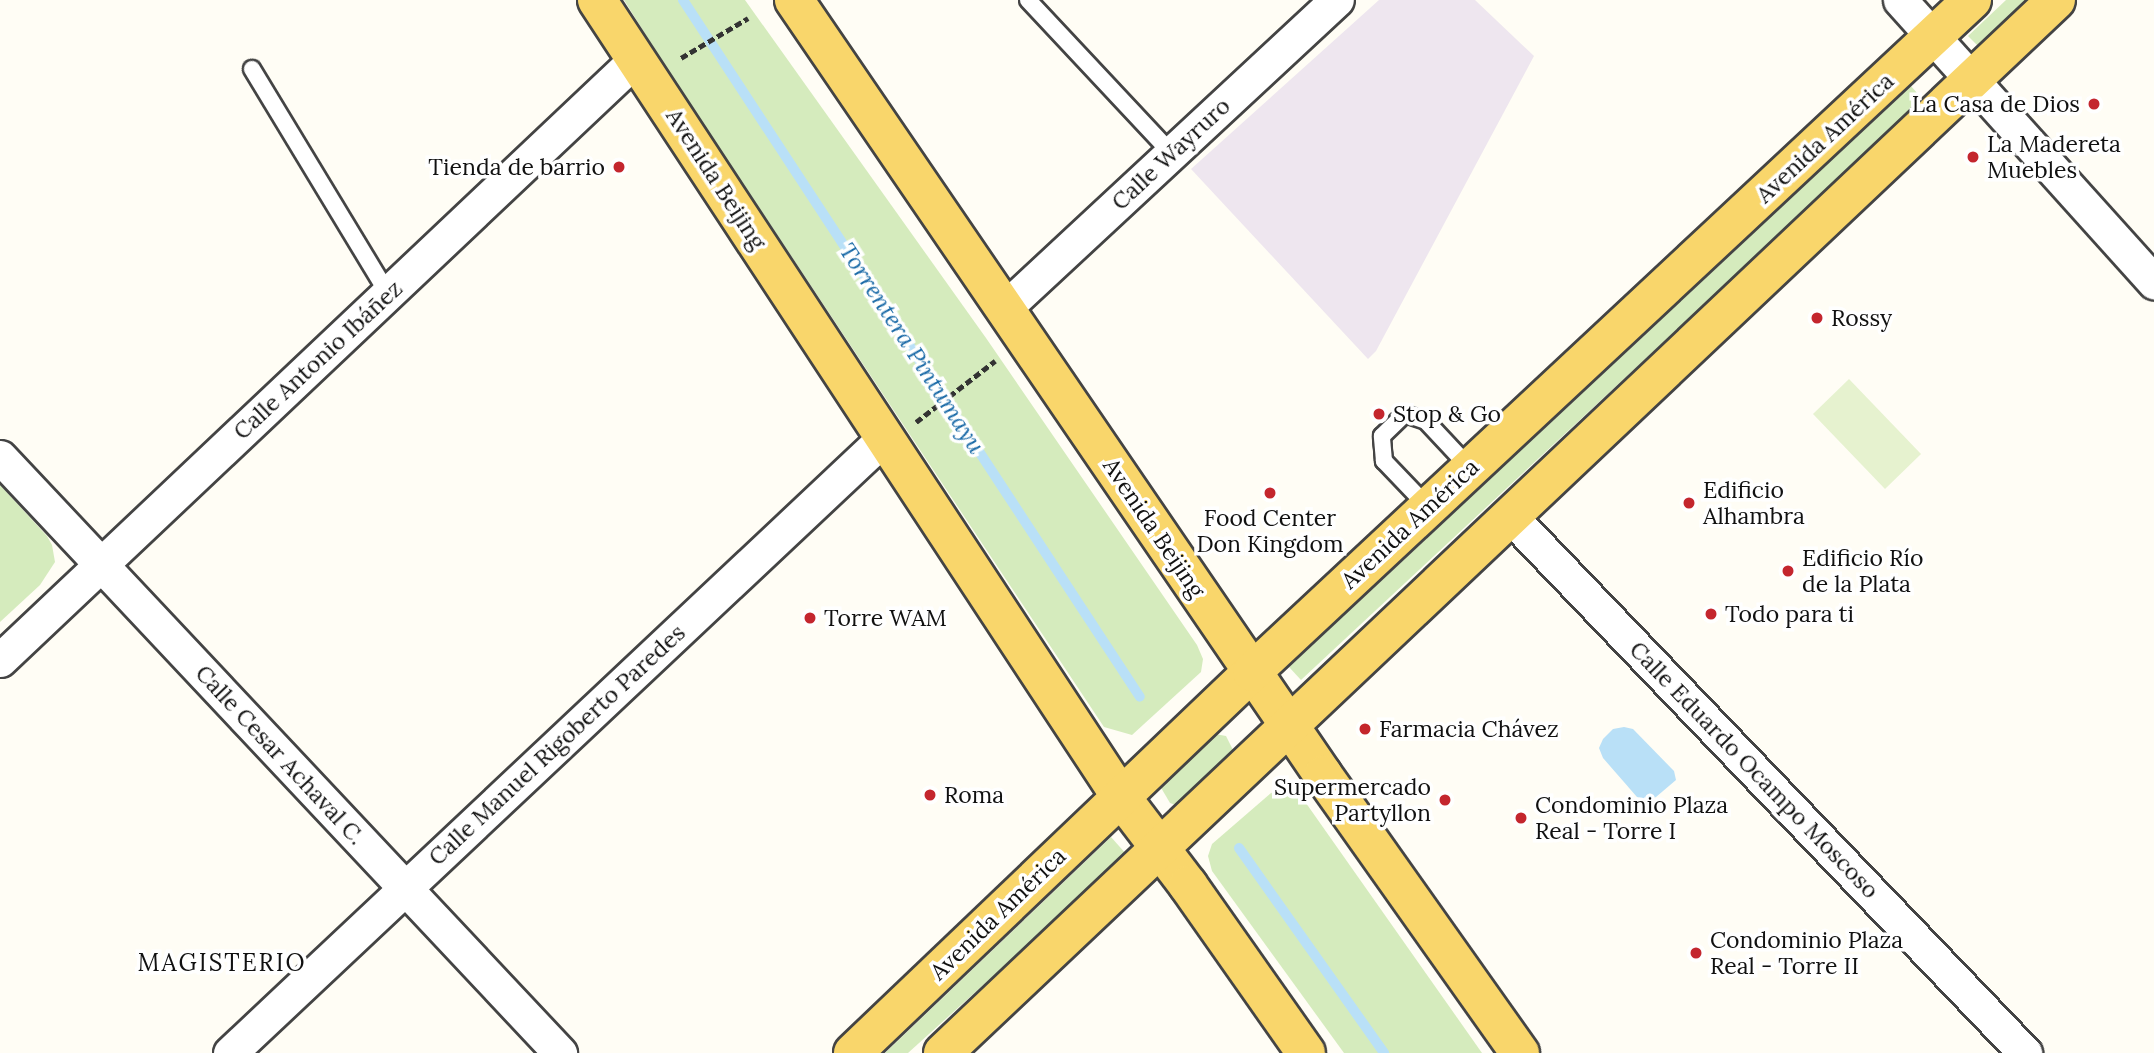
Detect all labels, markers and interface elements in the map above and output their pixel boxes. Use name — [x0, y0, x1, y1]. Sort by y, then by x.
street label: Avenida América — [1751, 67, 1899, 209]
place label: La Casa de Dios — [1912, 90, 2080, 118]
street label: Calle Wayruro — [1106, 92, 1236, 216]
marker: La Casa de Dios — [2086, 96, 2102, 112]
street label: Avenida Beijing — [660, 103, 772, 255]
place label: La Madereta Muebles — [1987, 130, 2121, 184]
marker: La Madereta Muebles — [1965, 149, 1981, 165]
place label: Tienda de barrio — [428, 153, 605, 181]
marker: Tienda de barrio — [611, 159, 627, 175]
water label: Torrentera Pintumayu — [833, 237, 991, 459]
street label: Calle Antonio Ibáñez — [228, 275, 408, 445]
place label: Rossy — [1831, 304, 1892, 332]
marker: Rossy — [1809, 310, 1825, 326]
place label: Stop & Go — [1393, 400, 1501, 428]
marker: Stop & Go — [1371, 406, 1387, 422]
street label: Avenida Beijing — [1097, 453, 1211, 603]
street label: Avenida América — [1336, 453, 1484, 595]
place label: Edificio Alhambra — [1703, 476, 1805, 530]
marker: Food Center Don Kingdom — [1262, 485, 1278, 501]
marker: Edificio Alhambra — [1681, 495, 1697, 511]
place label: Food Center Don Kingdom — [1196, 504, 1344, 558]
place label: Edificio Río de la Plata — [1802, 544, 1923, 598]
marker: Edificio Río de la Plata — [1780, 563, 1796, 579]
place label: Todo para ti — [1725, 600, 1854, 628]
place label: Torre WAM — [824, 604, 947, 632]
marker: Todo para ti — [1703, 606, 1719, 622]
marker: Torre WAM — [802, 610, 818, 626]
street label: Calle Manuel Rigoberto Paredes — [423, 619, 691, 871]
street label: Calle Eduardo Ocampo Moscoso — [1624, 636, 1884, 904]
street label: Calle Cesar Achaval C. — [190, 660, 370, 850]
place label: Farmacia Chávez — [1379, 715, 1559, 743]
marker: Farmacia Chávez — [1357, 721, 1373, 737]
place label: Supermercado Partyllon — [1274, 773, 1431, 827]
place label: Roma — [944, 781, 1004, 809]
marker: Roma — [922, 787, 938, 803]
place label: Condominio Plaza Real - Torre I — [1535, 791, 1728, 845]
marker: Supermercado Partyllon — [1437, 792, 1453, 808]
marker: Condominio Plaza Real - Torre I — [1513, 810, 1529, 826]
street label: Avenida América — [924, 842, 1072, 986]
place label: Condominio Plaza Real - Torre II — [1710, 926, 1903, 980]
marker: Condominio Plaza Real - Torre II — [1688, 945, 1704, 961]
district label: MAGISTERIO — [139, 949, 305, 977]

